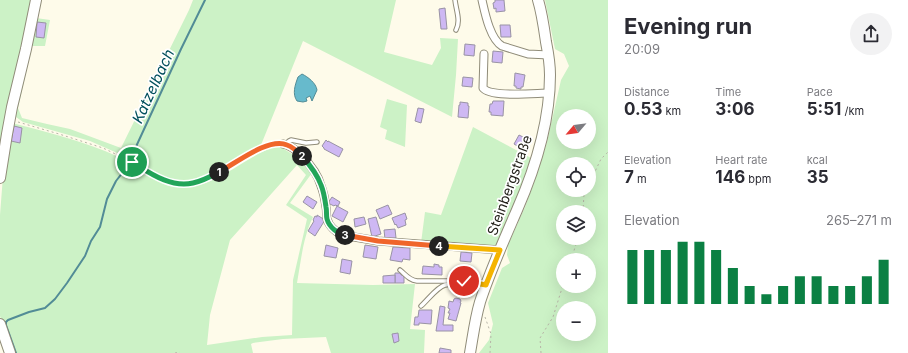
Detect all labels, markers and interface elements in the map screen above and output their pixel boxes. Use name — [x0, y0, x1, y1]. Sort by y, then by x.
text: Evening run — [624, 13, 752, 39]
button: share — [850, 13, 892, 55]
text: 20:09 — [624, 41, 660, 57]
water label: Katzelbach — [128, 46, 179, 126]
text: Distance — [624, 85, 669, 99]
text: Time — [715, 85, 741, 99]
text: Pace — [807, 85, 833, 99]
text: 0.53 — [624, 99, 662, 119]
text: 3:06 — [715, 99, 754, 119]
text: 5:51 — [807, 99, 841, 119]
text: km — [662, 104, 681, 118]
text: /km — [841, 104, 864, 118]
north arrow — [556, 109, 596, 149]
map controls — [556, 109, 596, 341]
street label: Steinbergstraße — [483, 133, 535, 237]
pin — [115, 145, 149, 179]
pin: 2 — [292, 146, 312, 166]
text: 2 — [299, 149, 305, 163]
icon: arrive — [121, 151, 143, 173]
text: Elevation — [624, 153, 671, 167]
text: Heart rate — [715, 153, 767, 167]
text: kcal — [807, 153, 828, 167]
button: locate — [556, 157, 596, 197]
pin: 1 — [209, 162, 229, 182]
text: 1 — [217, 165, 221, 179]
text: 7 — [624, 167, 634, 187]
text: 146 — [715, 167, 745, 187]
text: 35 — [807, 167, 829, 187]
text: m — [634, 172, 647, 186]
text: bpm — [745, 172, 771, 186]
button: layers — [556, 205, 596, 245]
text: Elevation — [624, 212, 680, 228]
text: 265–271 m — [826, 212, 892, 228]
pin: 3 — [335, 225, 355, 245]
text: 3 — [341, 228, 349, 242]
pin: 4 — [429, 236, 449, 256]
text: 4 — [435, 239, 443, 253]
button: + — [556, 253, 596, 293]
pin — [447, 264, 481, 298]
icon: check — [453, 270, 475, 292]
button: − — [556, 301, 596, 341]

